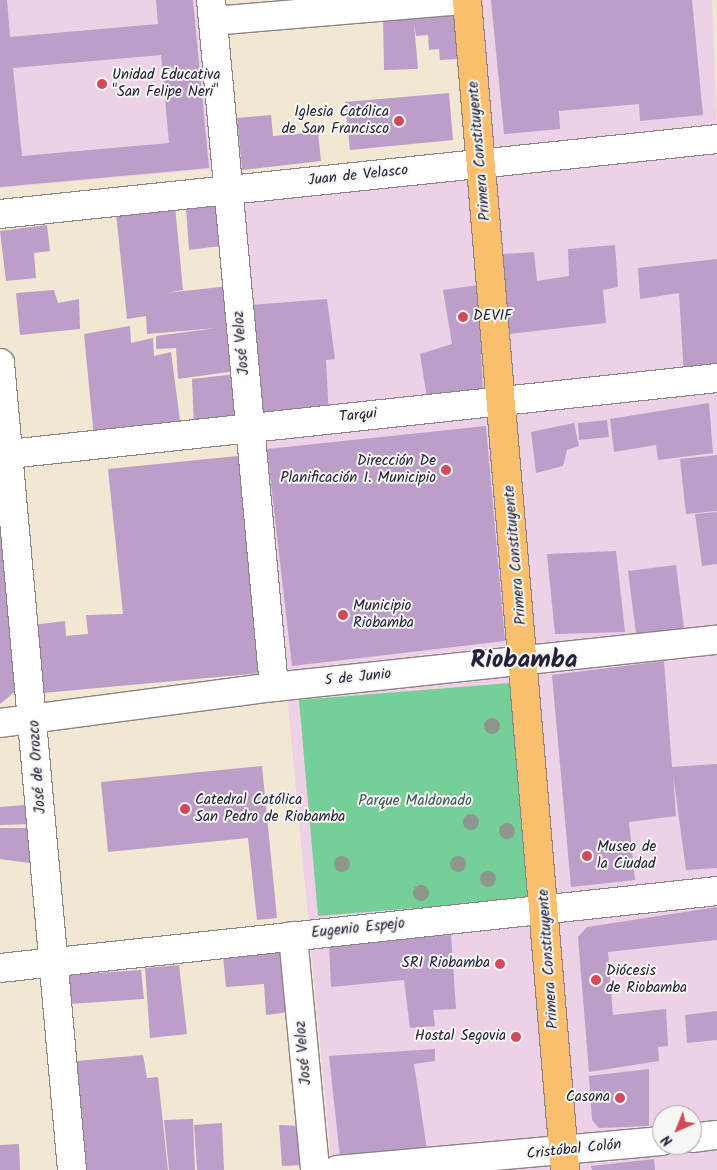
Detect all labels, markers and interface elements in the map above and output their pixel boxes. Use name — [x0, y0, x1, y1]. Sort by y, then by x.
place label: Unidad Educativa "San Felipe Neri" — [112, 66, 220, 101]
marker: Unidad Educativa "San Felipe Neri" — [96, 78, 108, 90]
street label: Primera Constituyente — [465, 80, 495, 222]
place label: Iglesia Católica de San Francisco — [282, 103, 389, 138]
marker: Iglesia Católica de San Francisco — [393, 115, 405, 127]
street label: Juan de Velasco — [307, 162, 409, 190]
place label: DEVIF — [473, 308, 512, 326]
street label: José Veloz — [230, 310, 254, 376]
marker: DEVIF — [457, 311, 469, 323]
street label: Tarqui — [338, 405, 378, 427]
place label: Dirección De Planificación I. Municipio — [280, 452, 436, 487]
marker: Dirección De Planificación I. Municipio — [440, 464, 452, 476]
street label: Primera Constituyente — [501, 484, 531, 626]
place label: Municipio Riobamba — [353, 597, 414, 632]
marker: Municipio Riobamba — [337, 609, 349, 621]
district label: Riobamba — [470, 645, 578, 675]
street label: 5 de Junio — [324, 666, 392, 690]
street label: José de Orozco — [26, 719, 50, 815]
place label: Catedral Católica San Pedro de Riobamba — [195, 791, 345, 826]
park label: Parque Maldonado — [358, 793, 472, 811]
marker: Catedral Católica San Pedro de Riobamba — [179, 803, 191, 815]
place label: Museo de la Ciudad — [597, 838, 656, 873]
marker: Museo de la Ciudad — [581, 850, 593, 862]
street label: Primera Constituyente — [535, 888, 563, 1030]
street label: Eugenio Espejo — [310, 915, 406, 943]
place label: SRI Riobamba — [402, 955, 490, 973]
marker: SRI Riobamba — [494, 958, 506, 970]
place label: Diócesis de Riobamba — [606, 962, 687, 997]
marker: Diócesis de Riobamba — [590, 974, 602, 986]
street label: José Veloz — [292, 1020, 316, 1086]
place label: Hostal Segovia — [415, 1028, 506, 1046]
marker: Hostal Segovia — [510, 1031, 522, 1043]
place label: Casona — [566, 1089, 610, 1107]
marker: Casona — [614, 1092, 626, 1104]
north arrow — [652, 1105, 702, 1155]
text: N — [656, 1129, 678, 1151]
street label: Cristóbal Colón — [526, 1136, 622, 1164]

